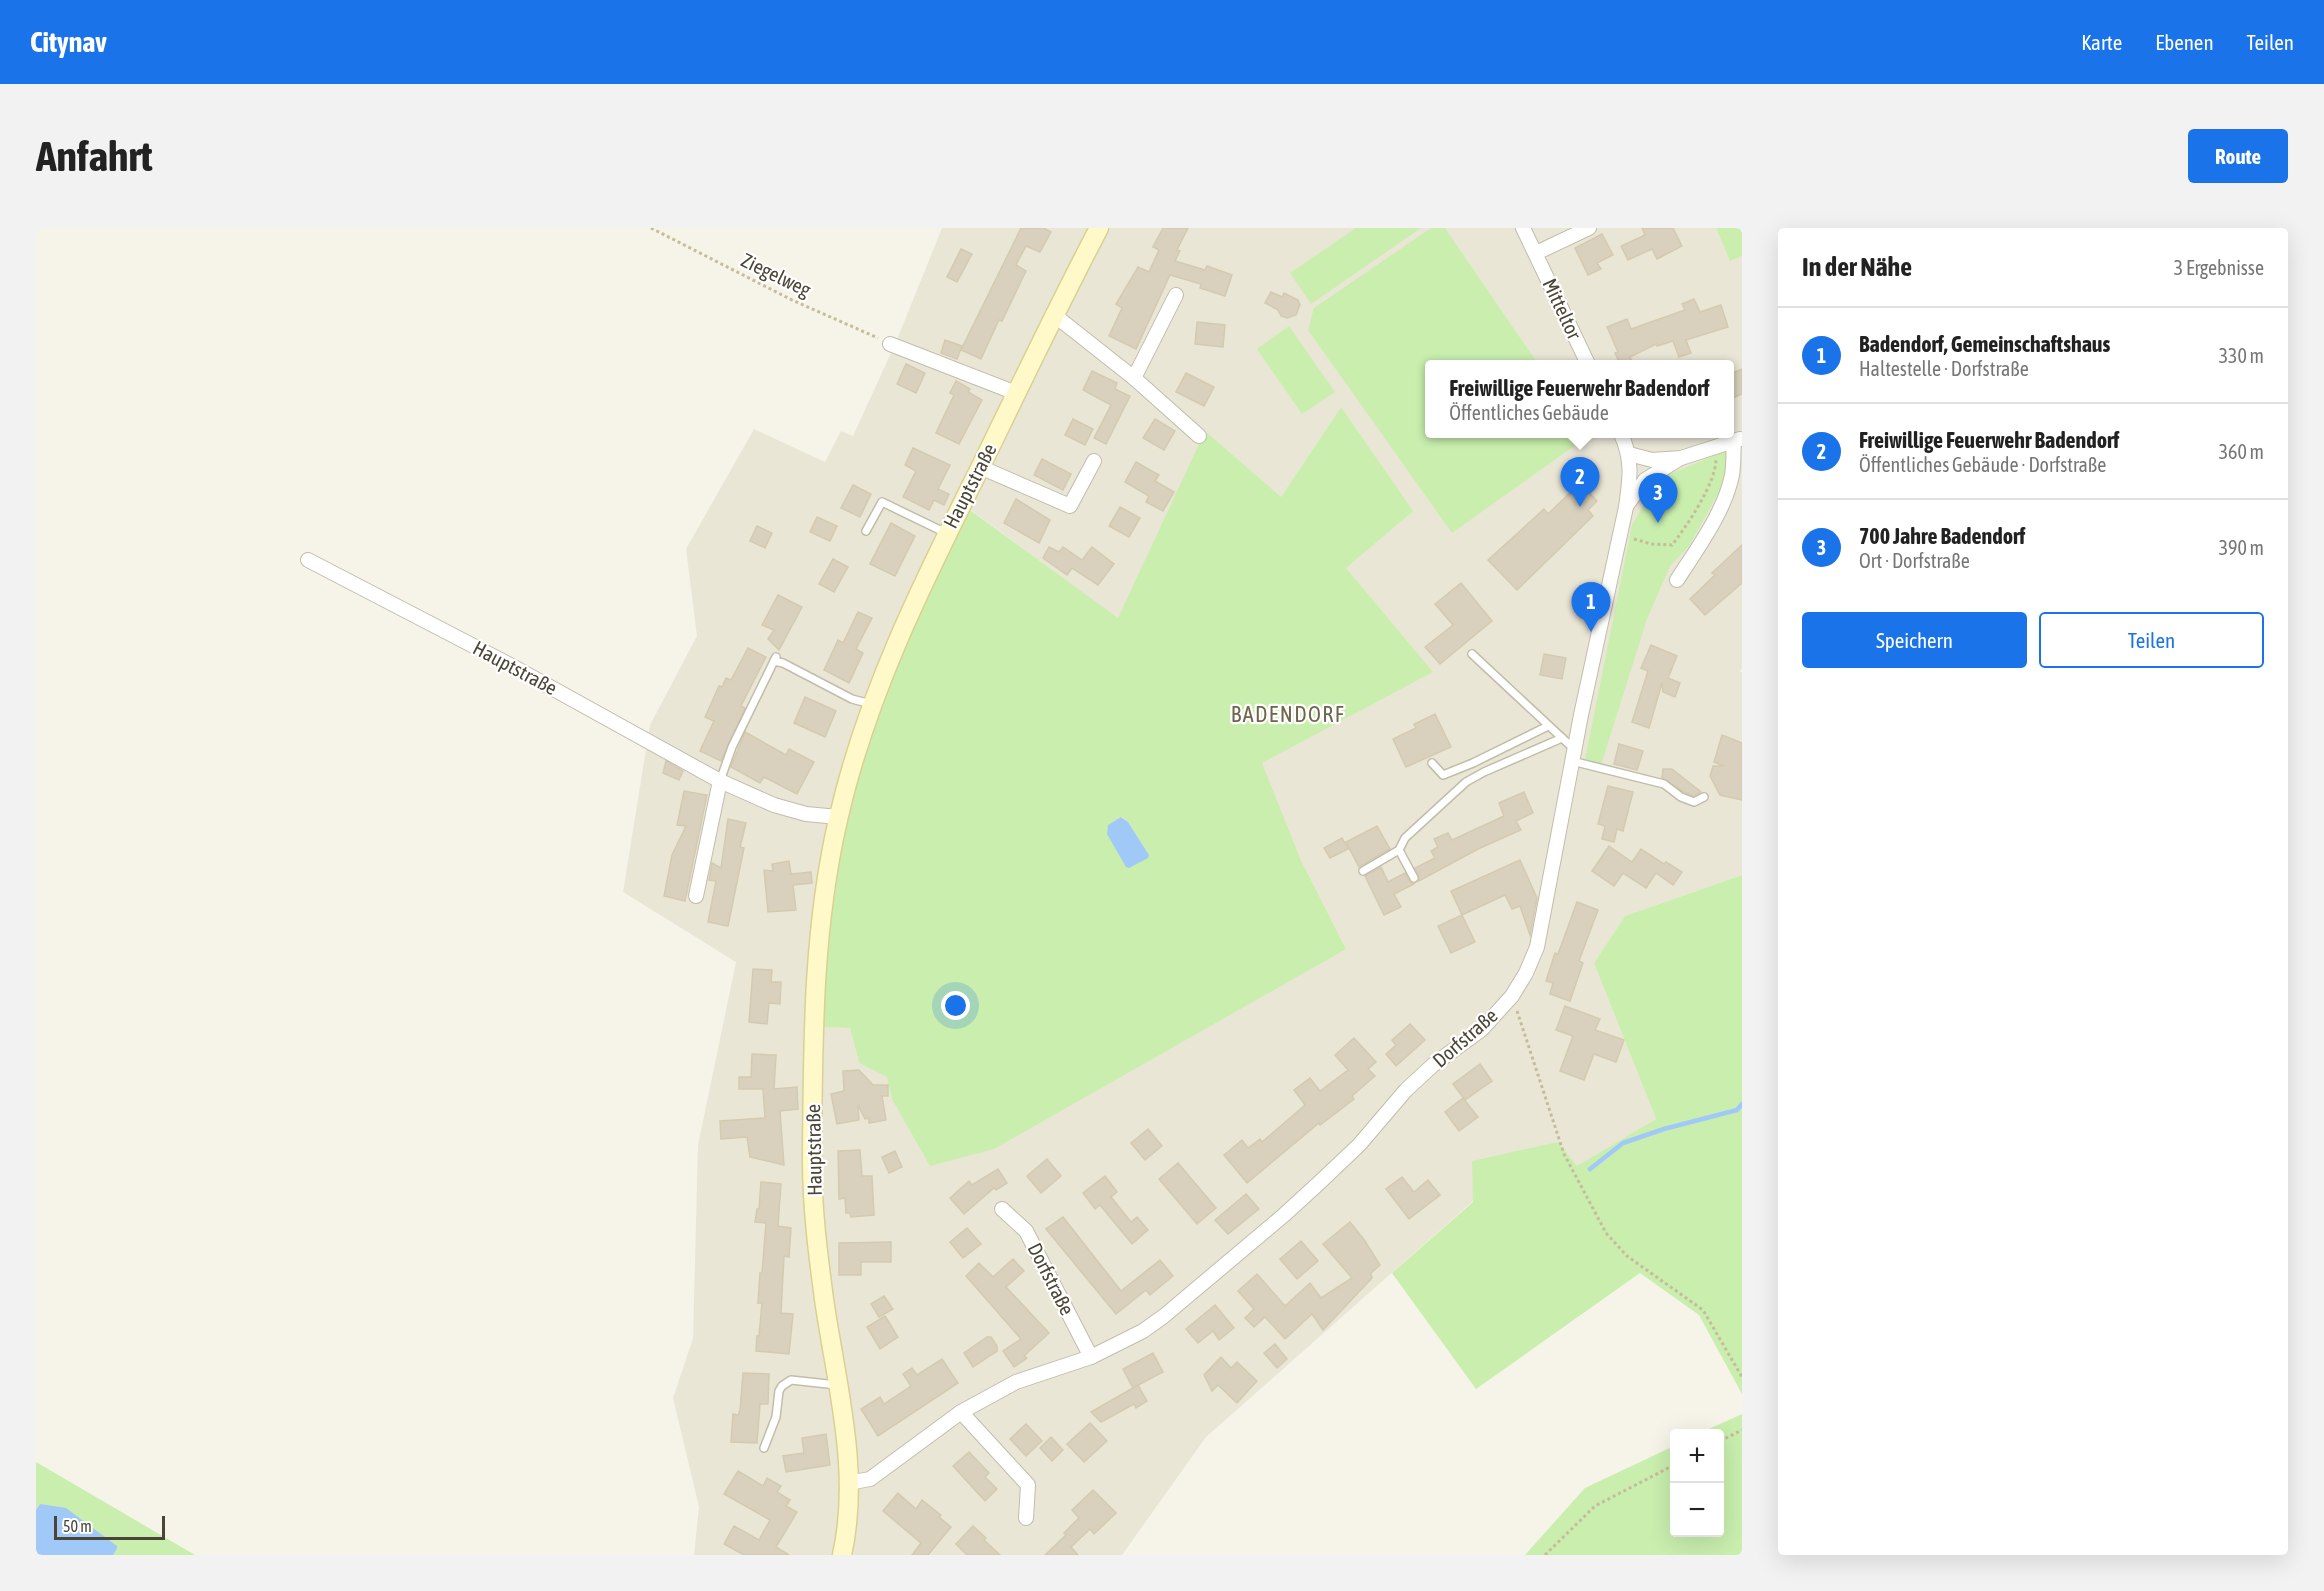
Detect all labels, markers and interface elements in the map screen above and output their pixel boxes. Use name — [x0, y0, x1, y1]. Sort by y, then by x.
text: Citynav — [30, 26, 107, 58]
text: Karte — [2081, 30, 2122, 54]
text: Ebenen — [2155, 30, 2214, 54]
text: Teilen — [2247, 30, 2294, 54]
button: Route — [2188, 129, 2288, 183]
text: Anfahrt — [36, 132, 153, 180]
street label: Ziegelweg — [738, 248, 815, 301]
text: In der Nähe — [1802, 252, 1912, 282]
text: 3 Ergebnisse — [2174, 256, 2264, 279]
street label: Mitteltor — [1538, 275, 1587, 344]
text: Badendorf, Gemeinschaftshaus — [1859, 331, 2110, 357]
text: 1 — [1817, 344, 1826, 367]
text: 330 m — [2219, 344, 2264, 367]
text: Haltestelle · Dorfstraße — [1859, 357, 2029, 380]
popup — [1425, 360, 1734, 438]
text: Freiwillige Feuerwehr Badendorf — [1449, 375, 1710, 401]
text: Öffentliches Gebäude — [1449, 401, 1609, 424]
text: Freiwillige Feuerwehr Badendorf — [1859, 427, 2119, 453]
street label: Hauptstraße — [938, 440, 1001, 532]
text: 2 — [1817, 440, 1826, 463]
text: 360 m — [2219, 440, 2264, 463]
text: Öffentliches Gebäude · Dorfstraße — [1859, 453, 2106, 476]
pin: 2 — [1560, 458, 1600, 507]
pin: 3 — [1638, 474, 1678, 523]
text: 700 Jahre Badendorf — [1859, 523, 2025, 549]
text: 3 — [1817, 536, 1826, 559]
text: 390 m — [2219, 536, 2264, 559]
text: Ort · Dorfstraße — [1859, 549, 1970, 572]
pin: 1 — [1572, 582, 1610, 632]
button: Speichern — [1802, 612, 2027, 668]
button: Teilen — [2039, 612, 2264, 668]
street label: Hauptstraße — [469, 636, 561, 699]
district label: BADENDORF — [1231, 701, 1345, 727]
your location — [941, 991, 970, 1020]
street label: Dorfstraße — [1428, 1003, 1502, 1072]
street label: Hauptstraße — [801, 1104, 826, 1196]
street label: Dorfstraße — [1024, 1239, 1079, 1319]
map controls — [1670, 1429, 1724, 1537]
button: + — [1670, 1429, 1724, 1483]
button: − — [1670, 1483, 1724, 1537]
scale bar — [54, 1513, 165, 1540]
text: 50 m — [63, 1517, 92, 1535]

